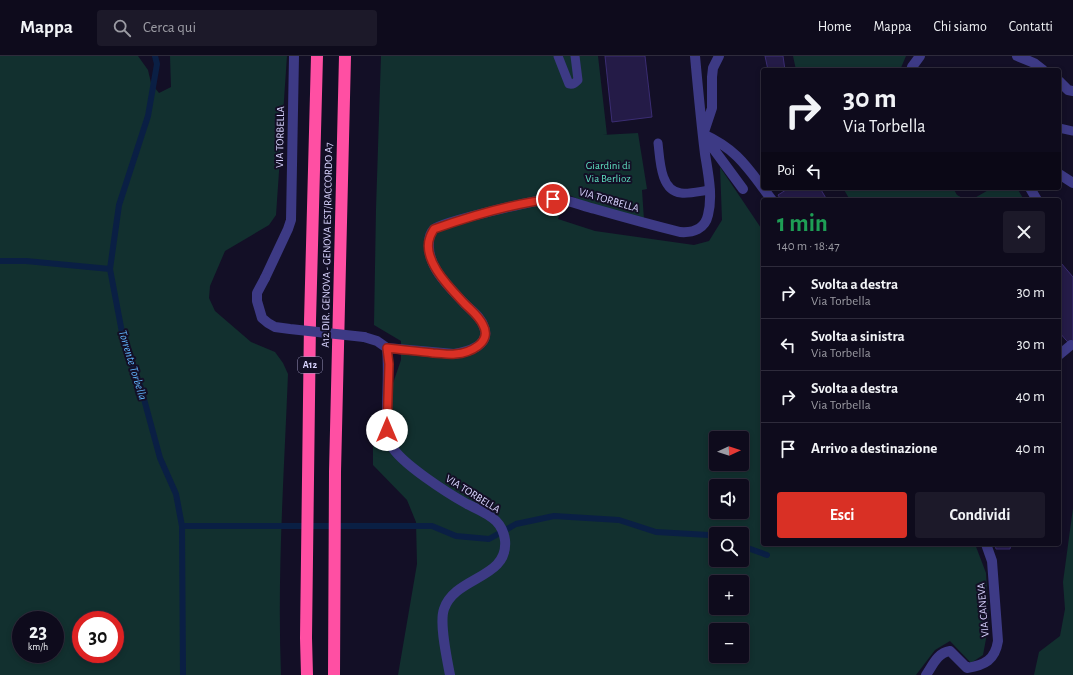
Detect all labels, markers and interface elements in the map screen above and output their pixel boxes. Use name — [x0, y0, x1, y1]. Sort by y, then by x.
search box — [97, 10, 377, 46]
icon: search — [111, 17, 133, 39]
text: Mappa — [20, 18, 73, 37]
text: Cerca qui — [143, 20, 196, 35]
text: Home — [818, 20, 851, 34]
text: Mappa — [873, 20, 912, 34]
text: Chi siamo — [934, 20, 987, 34]
text: Contatti — [1009, 20, 1053, 34]
icon: right — [777, 84, 829, 136]
text: 30 m — [843, 85, 896, 113]
street label: VIA TORBELLA — [274, 105, 286, 168]
text: Via Torbella — [843, 118, 926, 136]
street label: A12 DIR. GENOVA - GENOVA EST/RACCORDO A7 — [320, 142, 334, 348]
park label: Giardini di Via Berlioz — [585, 160, 631, 184]
icon: left — [803, 160, 825, 182]
text: Poi — [777, 163, 795, 178]
pin — [536, 182, 570, 216]
street label: VIA TORBELLA — [578, 186, 641, 214]
icon: arrive — [542, 188, 564, 210]
button: close — [1003, 211, 1045, 253]
text: 1 min — [777, 212, 828, 236]
text: 140 m · 18:47 — [777, 240, 840, 253]
text: Svolta a destra — [811, 277, 898, 292]
icon: right — [777, 282, 799, 304]
text: 30 m — [1016, 285, 1045, 300]
text: Via Torbella — [811, 295, 871, 308]
water label: Torrente Torbella — [117, 329, 149, 401]
text: Svolta a sinistra — [811, 329, 905, 344]
icon: left — [777, 334, 799, 356]
text: 30 m — [1016, 337, 1045, 352]
text: Via Torbella — [811, 347, 871, 360]
road number: A12 — [298, 357, 322, 373]
text: Svolta a destra — [811, 381, 898, 396]
icon: right — [777, 386, 799, 408]
text: 40 m — [1015, 389, 1045, 404]
text: Via Torbella — [811, 399, 871, 412]
position arrow — [366, 409, 408, 451]
north arrow — [709, 431, 749, 471]
map controls — [709, 431, 749, 663]
icon: arrive — [777, 438, 799, 460]
text: Arrivo a destinazione — [811, 441, 937, 456]
text: 40 m — [1015, 441, 1045, 456]
street label: VIA TORBELLA — [444, 473, 503, 515]
button: sound — [709, 479, 749, 519]
button: Esci — [777, 492, 907, 538]
button: Condividi — [915, 492, 1045, 538]
button: search — [709, 527, 749, 567]
button: + — [709, 575, 749, 615]
street label: VIA CANEVA — [975, 582, 991, 638]
speed limit sign: 30 — [72, 611, 124, 663]
text: 23 — [29, 622, 47, 642]
button: − — [709, 623, 749, 663]
text: km/h — [28, 642, 48, 652]

